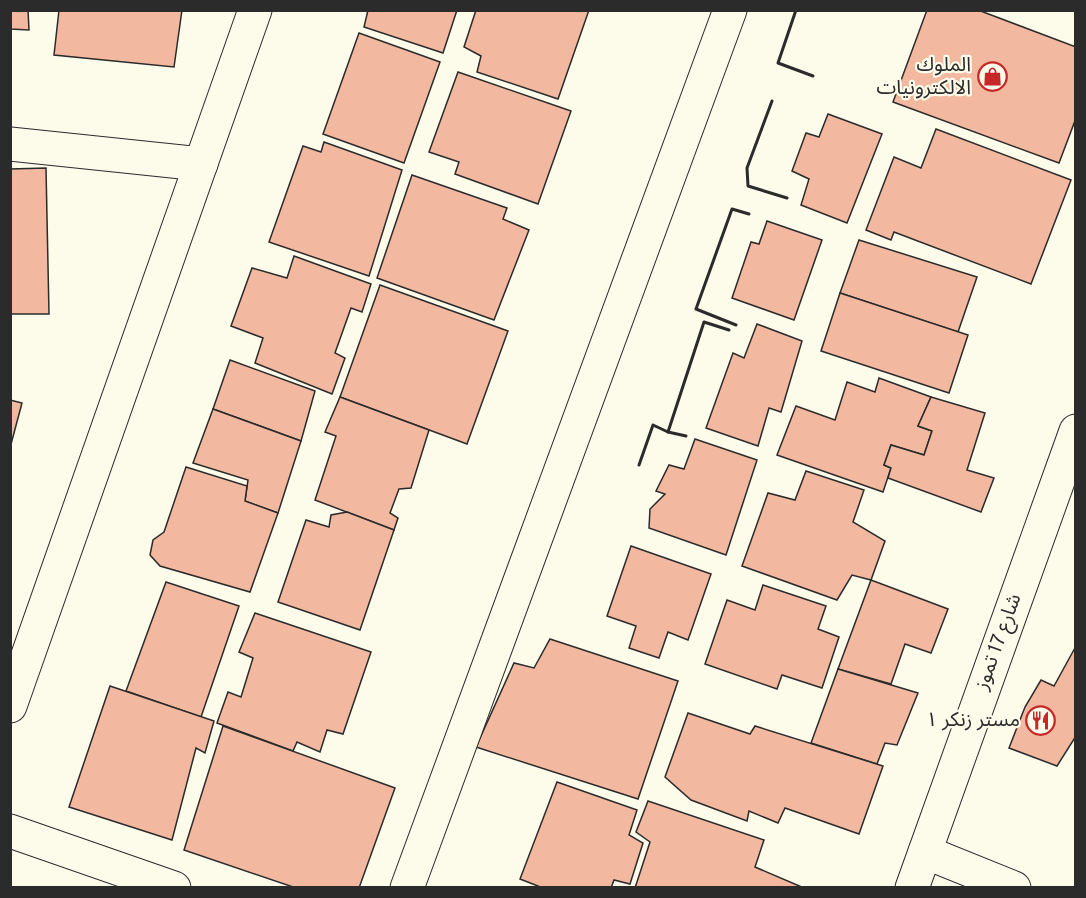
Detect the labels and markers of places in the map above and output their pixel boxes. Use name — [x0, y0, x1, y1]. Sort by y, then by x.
place label: الملوك الالكترونيات — [876, 53, 971, 102]
shop icon: الملوك الالكترونيات — [976, 61, 1008, 93]
restaurant icon: مستر زنكر ١ — [1025, 705, 1057, 737]
place label: مستر زنكر ١ — [926, 708, 1020, 734]

